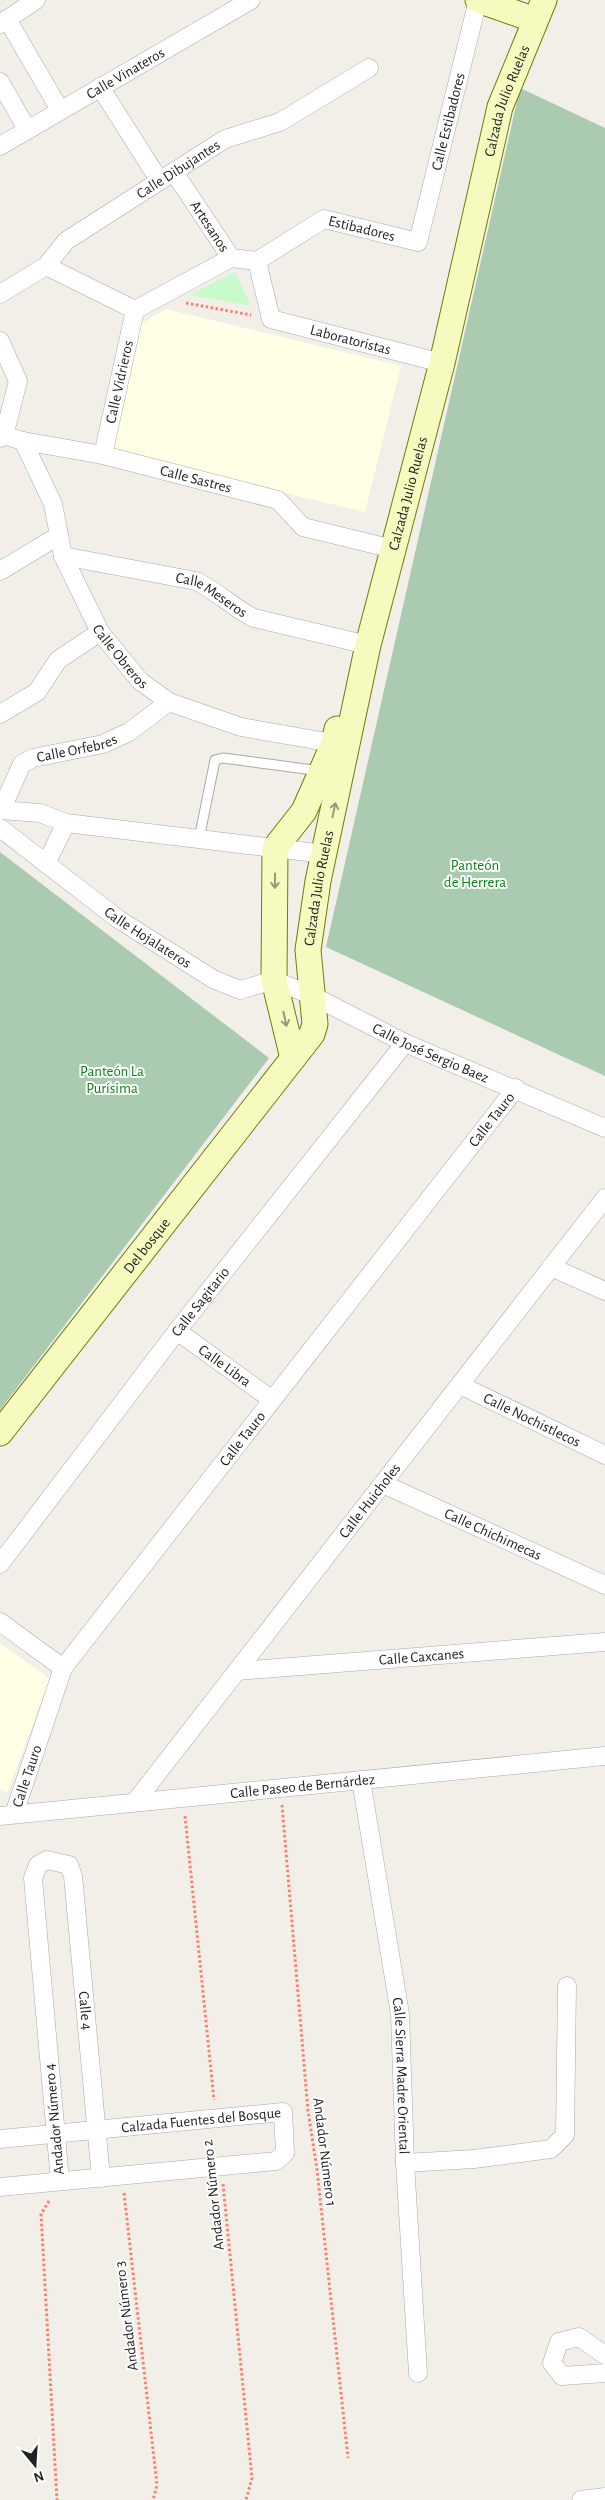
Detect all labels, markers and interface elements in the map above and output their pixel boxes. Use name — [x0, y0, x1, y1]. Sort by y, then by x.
street label: Calzada Julio Ruelas — [482, 43, 533, 158]
street label: Calle Vinateros — [84, 45, 167, 102]
street label: Calle Estibadores — [429, 71, 468, 172]
street label: Calle Dibujantes — [134, 137, 223, 202]
street label: Artesanos — [187, 198, 232, 255]
street label: Estibadores — [327, 213, 397, 244]
street label: Laboratoristas — [308, 322, 392, 358]
street label: Calle Vidrieros — [103, 339, 136, 425]
street label: Calzada Julio Ruelas — [386, 435, 430, 552]
street label: Calle Sastres — [158, 463, 233, 496]
street label: Calle Meseros — [174, 570, 250, 621]
street label: Calle Obreros — [90, 622, 150, 692]
street label: Calle Orfebres — [35, 732, 120, 765]
one-way arrow — [330, 803, 339, 819]
street label: Calzada Julio Ruelas — [302, 829, 336, 947]
park label: Panteón de Herrera — [444, 858, 506, 890]
one-way arrow — [270, 873, 279, 889]
street label: Calle Hojalateros — [101, 904, 194, 971]
one-way arrow — [280, 1010, 290, 1026]
street label: Calle José Sergio Baez — [370, 1021, 491, 1086]
park label: Panteón La Purísima — [80, 1064, 144, 1096]
street label: Calle Tauro — [466, 1090, 518, 1150]
street label: Del bosque — [121, 1215, 173, 1276]
street label: Calle Sagitario — [169, 1265, 232, 1339]
street label: Calle Libra — [196, 1342, 254, 1390]
street label: Calle Nochistlecos — [481, 1390, 583, 1450]
street label: Calle Tauro — [217, 1409, 268, 1469]
street label: Calle Huicholes — [336, 1461, 404, 1541]
street label: Calle Chichimecas — [442, 1506, 544, 1563]
street label: Calle Caxcanes — [378, 1646, 465, 1668]
street label: Calle Tauro — [10, 1743, 45, 1809]
street label: Calle Paseo de Bernárdez — [229, 1772, 376, 1801]
street label: Calle 4 — [76, 1991, 94, 2031]
street label: Calle Sierra Madre Oriental — [389, 1996, 412, 2154]
street label: Andador Número 4 — [42, 2063, 67, 2175]
street label: Andador Número 1 — [310, 2097, 339, 2207]
street label: Calzada Fuentes del Bosque — [121, 2105, 282, 2135]
street label: Andador Número 2 — [200, 2139, 227, 2251]
street label: Andador Número 3 — [112, 2260, 141, 2372]
north arrow — [10, 2440, 60, 2490]
text: N — [32, 2468, 46, 2485]

